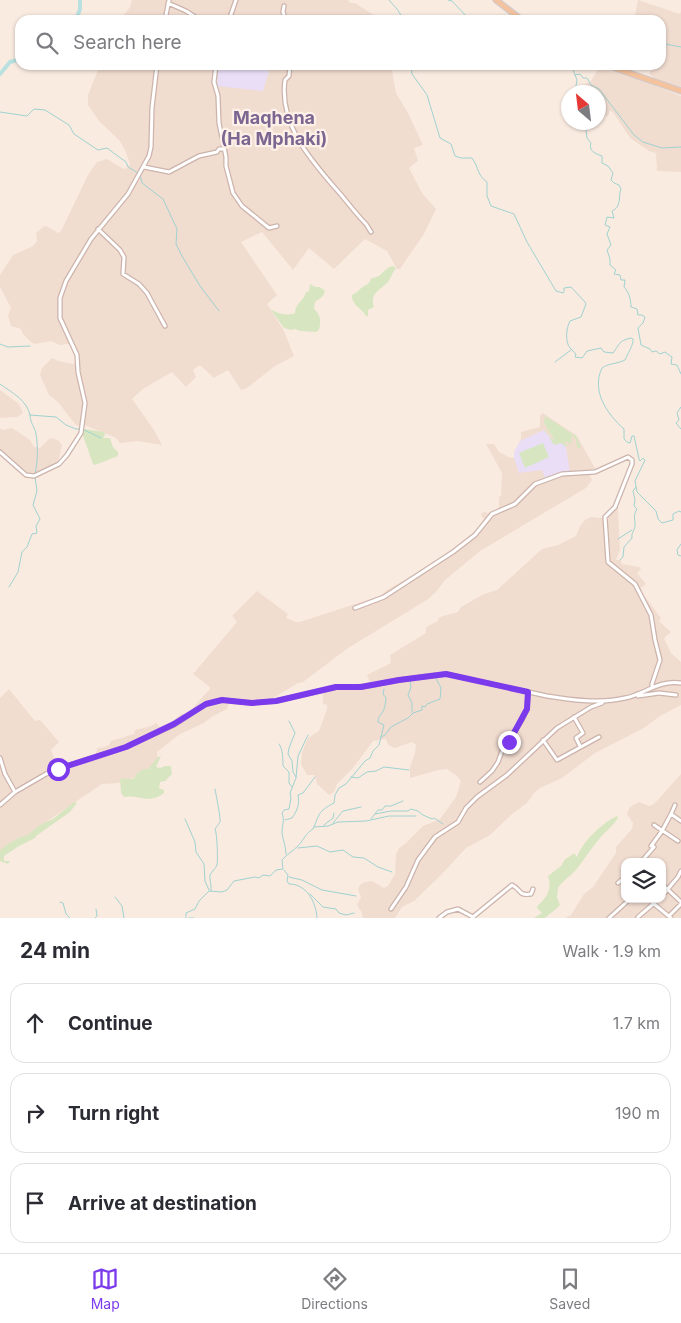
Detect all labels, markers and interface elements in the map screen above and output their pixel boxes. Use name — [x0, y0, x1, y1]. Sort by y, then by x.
search box — [15, 15, 666, 70]
icon: search — [33, 29, 61, 57]
text: Search here — [73, 31, 182, 54]
north arrow — [561, 85, 606, 130]
district label: Maqhena (Ha Mphaki) — [221, 107, 327, 149]
route end — [498, 731, 521, 754]
route start — [47, 758, 70, 781]
map controls — [621, 858, 666, 903]
button: layers — [621, 858, 666, 903]
text: 24 min — [20, 938, 90, 963]
text: Walk · 1.9 km — [563, 941, 661, 961]
icon: ahead — [21, 1009, 49, 1037]
text: Continue — [68, 1012, 153, 1035]
text: 1.7 km — [613, 1013, 660, 1033]
icon: right — [21, 1099, 49, 1127]
text: Turn right — [68, 1102, 159, 1125]
text: 190 m — [615, 1103, 660, 1123]
icon: arrive — [21, 1189, 49, 1217]
text: Arrive at destination — [68, 1192, 257, 1215]
tab: Map — [91, 1265, 120, 1312]
tab: Directions — [301, 1265, 368, 1312]
tab: Saved — [549, 1265, 590, 1312]

